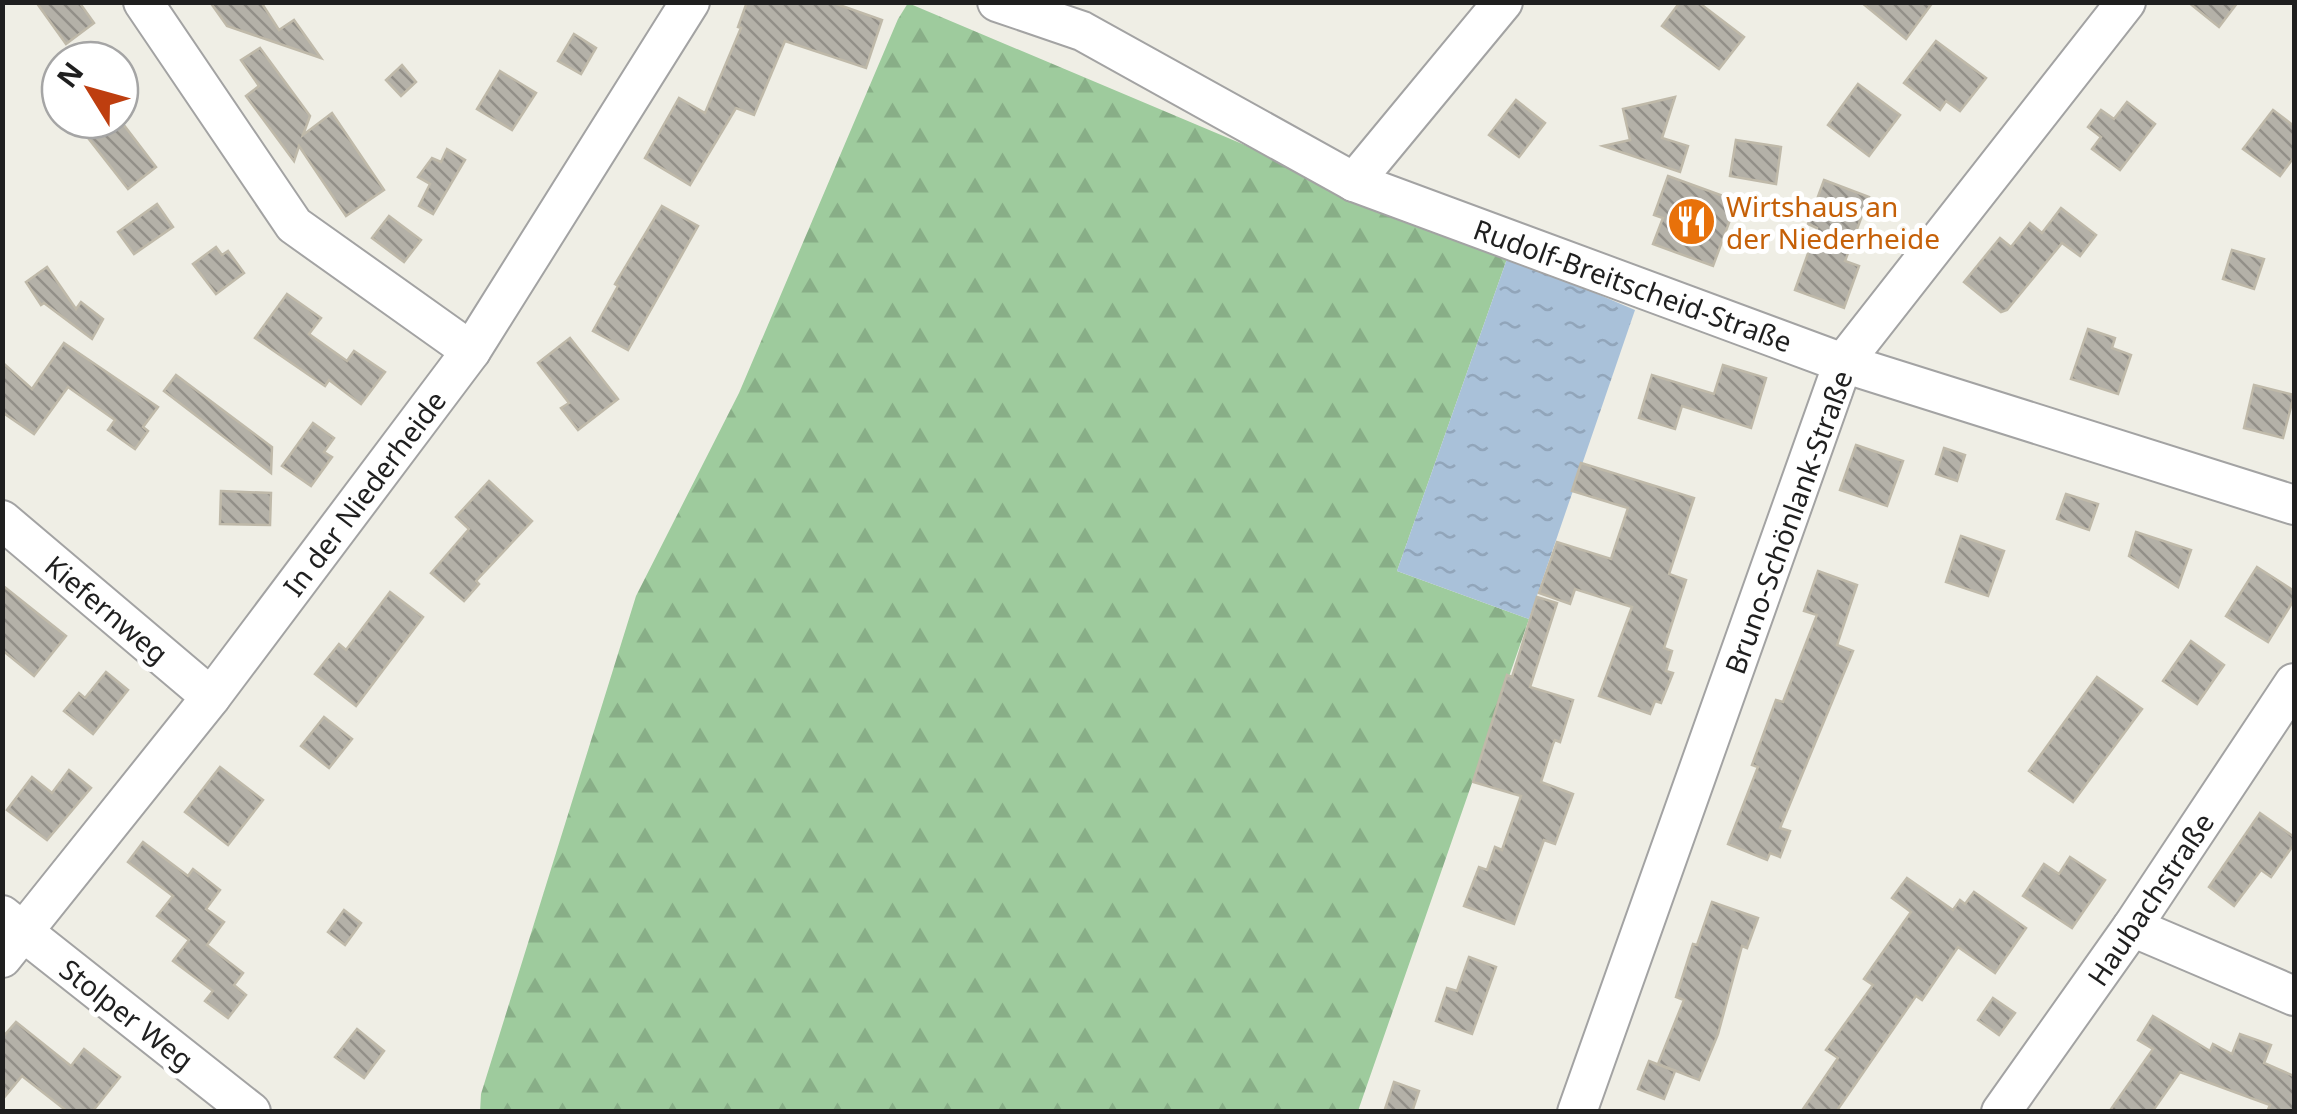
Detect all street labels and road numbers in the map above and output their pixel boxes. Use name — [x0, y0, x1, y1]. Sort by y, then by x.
street label: Rudolf-Breitscheid-Straße — [1469, 210, 1797, 360]
street label: Bruno-Schönlank-Straße — [1715, 365, 1861, 679]
street label: In der Niederheide — [274, 382, 454, 604]
street label: Kiefernweg — [37, 546, 177, 672]
street label: Haubachstraße — [2078, 805, 2222, 993]
street label: Stolper Weg — [52, 950, 202, 1078]

